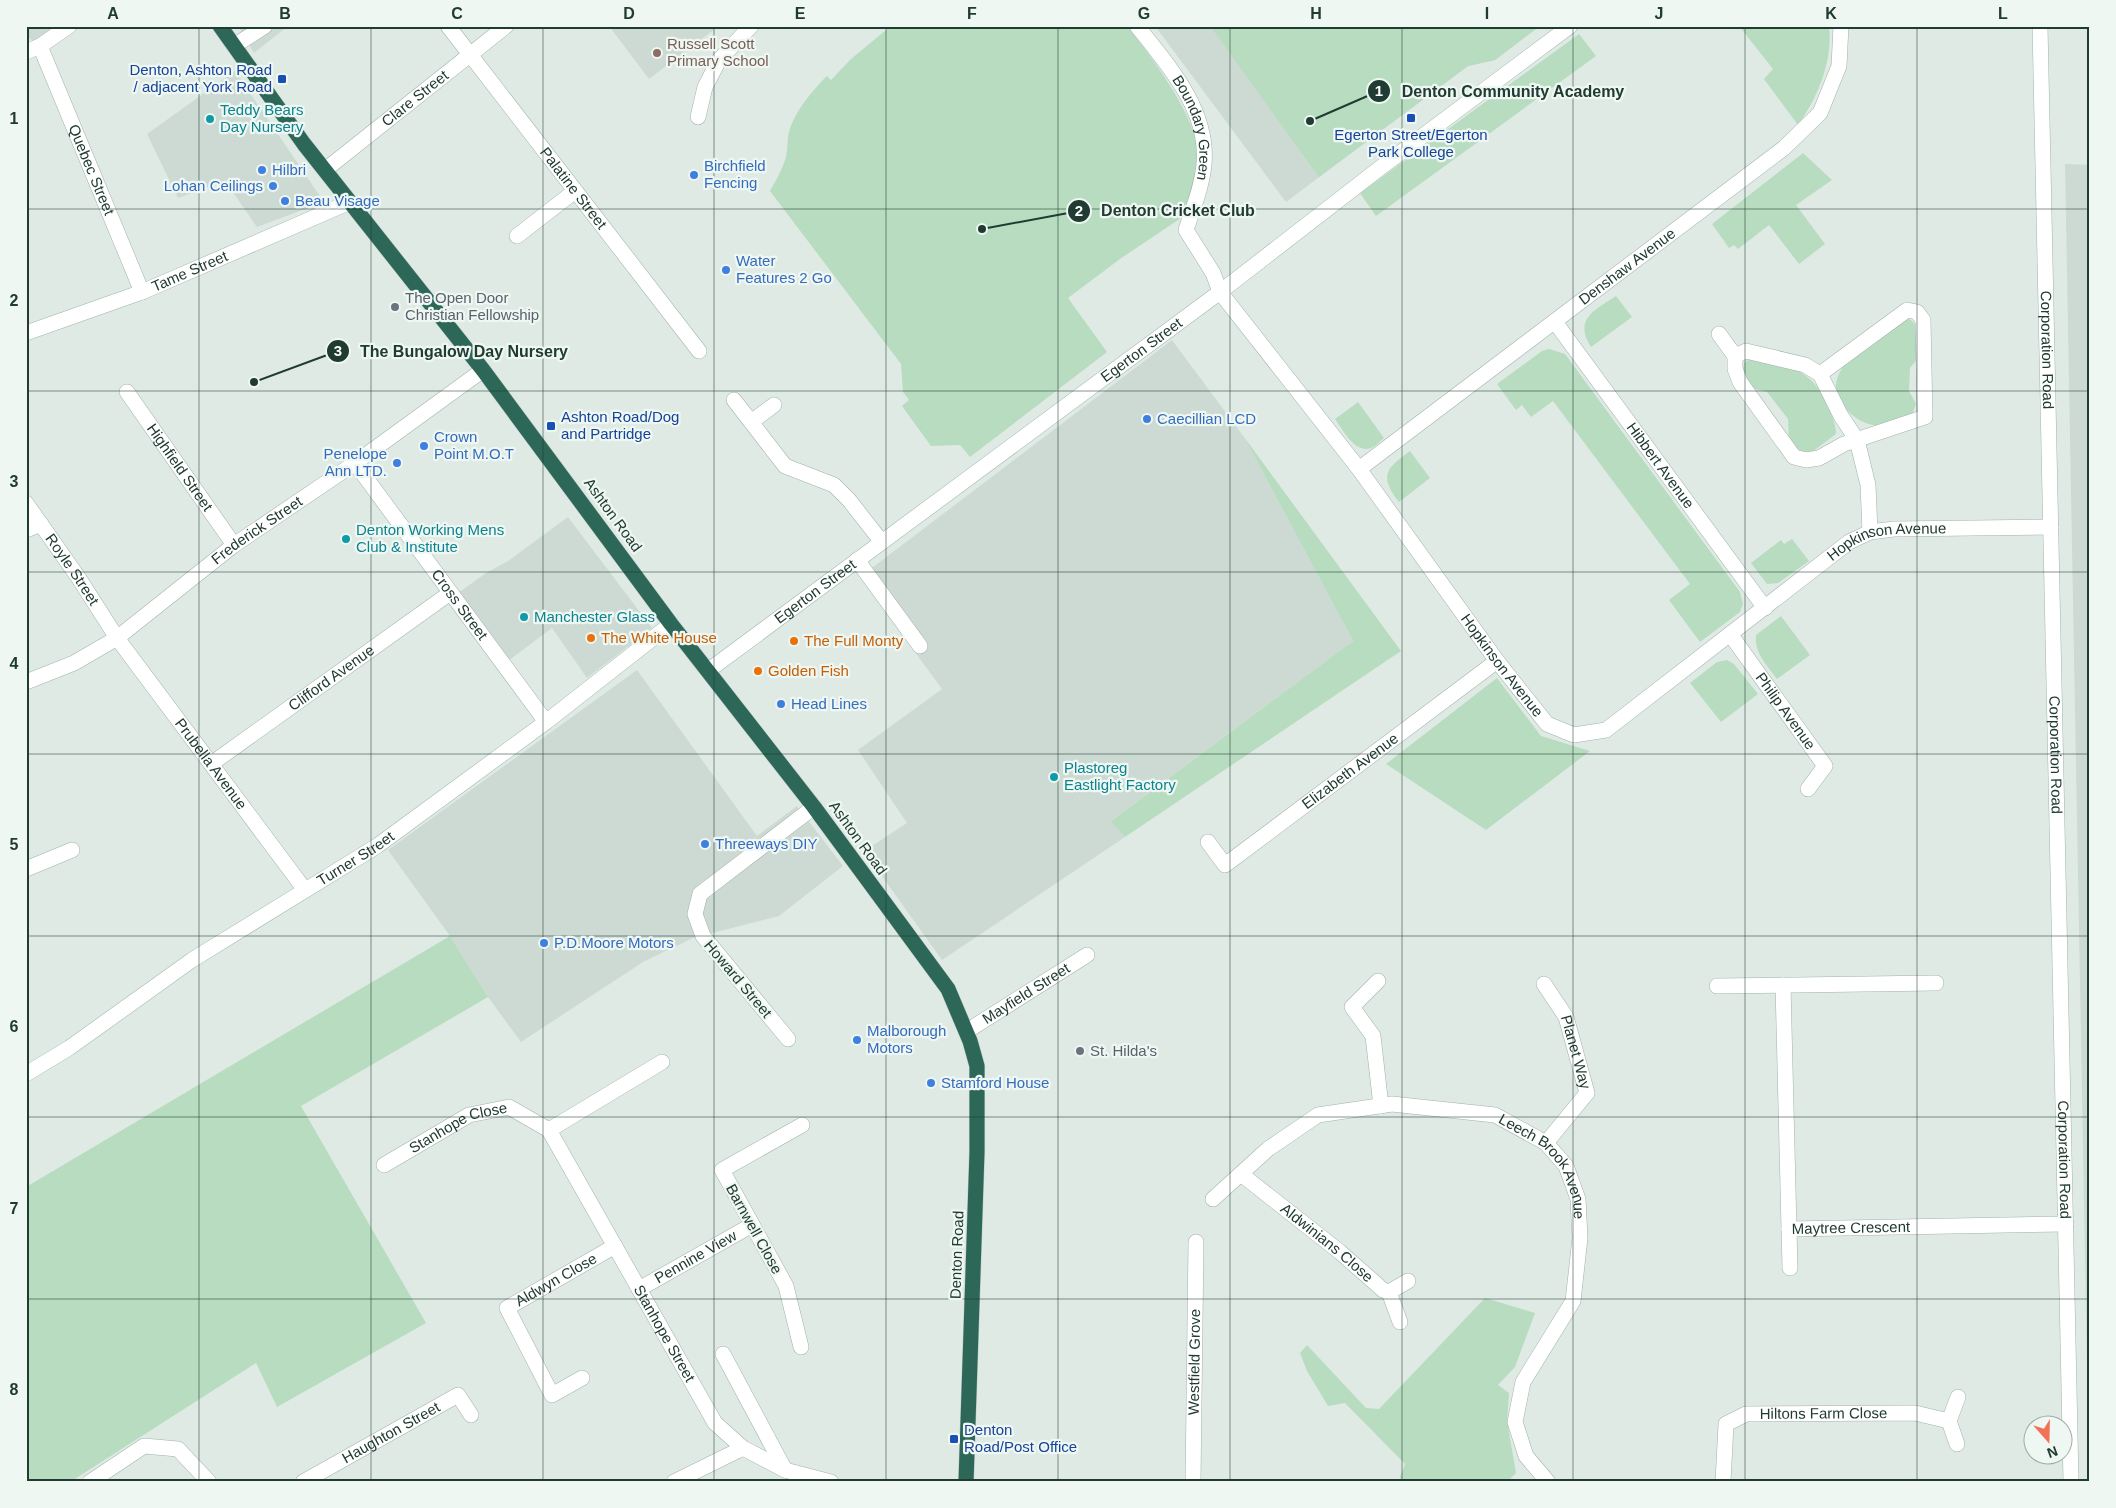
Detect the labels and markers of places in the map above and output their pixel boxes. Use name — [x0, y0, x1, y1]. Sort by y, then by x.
place label: Russell Scott Primary School — [667, 35, 769, 69]
marker: Russell Scott Primary School — [651, 47, 663, 59]
place label: Denton, Ashton Road / adjacent York Road — [129, 61, 272, 95]
marker: Denton, Ashton Road / adjacent York Road — [276, 73, 288, 85]
callout: Denton Community Academy — [1366, 75, 1634, 106]
place label: Teddy Bears Day Nursery — [220, 101, 304, 135]
marker: Egerton Street/Egerton Park College — [1405, 112, 1417, 124]
marker: Teddy Bears Day Nursery — [204, 113, 216, 125]
place label: Egerton Street/Egerton Park College — [1334, 126, 1488, 160]
place label: Birchfield Fencing — [704, 157, 766, 191]
place label: Hilbri — [272, 161, 306, 178]
marker: Hilbri — [256, 164, 268, 176]
marker: Birchfield Fencing — [688, 169, 700, 181]
place label: Lohan Ceilings — [164, 177, 263, 194]
marker: Lohan Ceilings — [267, 180, 279, 192]
place label: Beau Visage — [295, 192, 380, 209]
marker: Beau Visage — [279, 195, 291, 207]
callout: Denton Cricket Club — [1066, 195, 1265, 226]
place label: Water Features 2 Go — [736, 252, 832, 286]
marker: Water Features 2 Go — [720, 264, 732, 276]
place label: The Open Door Christian Fellowship — [405, 289, 539, 323]
marker: The Open Door Christian Fellowship — [389, 301, 401, 313]
callout: The Bungalow Day Nursery — [325, 336, 578, 367]
place label: Ashton Road/Dog and Partridge — [561, 408, 679, 442]
place label: Caecillian LCD — [1157, 410, 1256, 427]
marker: Caecillian LCD — [1141, 413, 1153, 425]
marker: Ashton Road/Dog and Partridge — [545, 420, 557, 432]
place label: Crown Point M.O.T — [434, 428, 514, 462]
marker: Crown Point M.O.T — [418, 440, 430, 452]
place label: Penelope Ann LTD. — [324, 445, 387, 479]
marker: Penelope Ann LTD. — [391, 457, 403, 469]
place label: Denton Working Mens Club & Institute — [356, 521, 504, 555]
marker: Denton Working Mens Club & Institute — [340, 533, 352, 545]
place label: Manchester Glass — [534, 608, 655, 625]
marker: Manchester Glass — [518, 611, 530, 623]
place label: The White House — [601, 629, 717, 646]
marker: The White House — [585, 632, 597, 644]
place label: The Full Monty — [804, 632, 904, 649]
marker: The Full Monty — [788, 635, 800, 647]
place label: Golden Fish — [768, 662, 849, 679]
marker: Golden Fish — [752, 665, 764, 677]
place label: Head Lines — [791, 695, 867, 712]
marker: Head Lines — [775, 698, 787, 710]
place label: Plastoreg Eastlight Factory — [1064, 759, 1176, 793]
marker: Plastoreg Eastlight Factory — [1048, 771, 1060, 783]
place label: Threeways DIY — [715, 835, 818, 852]
marker: Threeways DIY — [699, 838, 711, 850]
place label: P.D.Moore Motors — [554, 934, 674, 951]
marker: P.D.Moore Motors — [538, 937, 550, 949]
place label: Malborough Motors — [867, 1022, 946, 1056]
marker: Malborough Motors — [851, 1034, 863, 1046]
place label: St. Hilda's — [1090, 1042, 1157, 1059]
marker: St. Hilda's — [1074, 1045, 1086, 1057]
place label: Stamford House — [941, 1074, 1049, 1091]
marker: Stamford House — [925, 1077, 937, 1089]
place label: Denton Road/Post Office — [964, 1421, 1077, 1455]
marker: Denton Road/Post Office — [948, 1433, 960, 1445]

